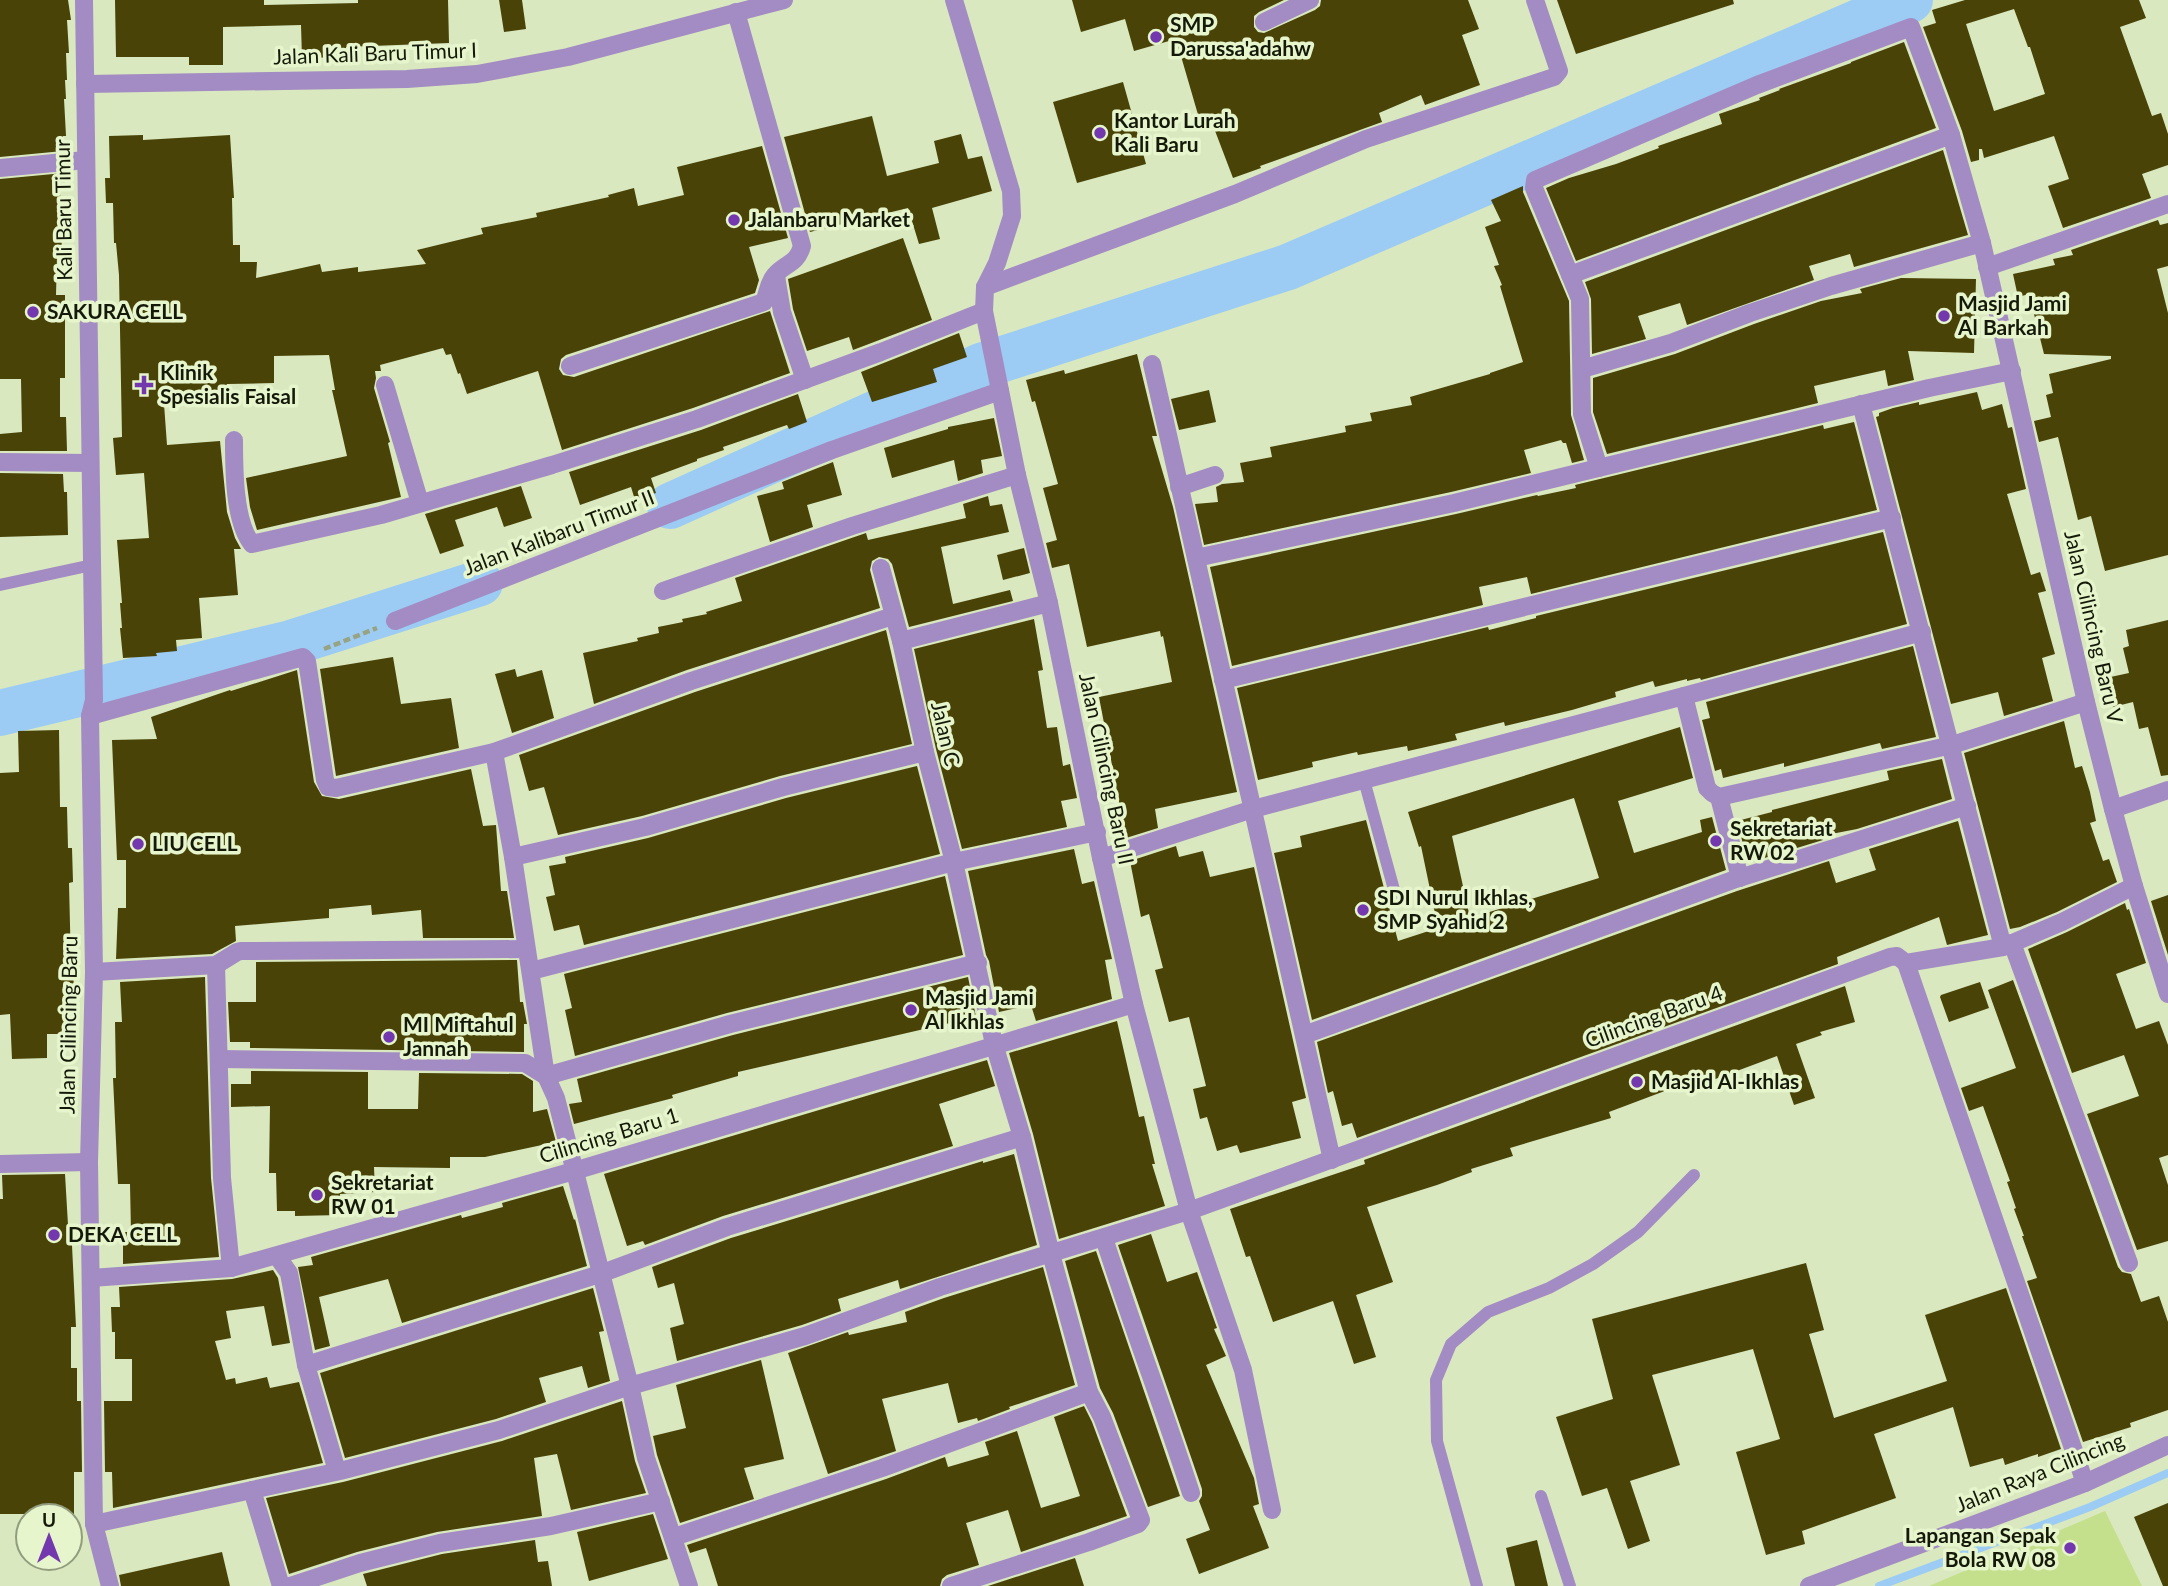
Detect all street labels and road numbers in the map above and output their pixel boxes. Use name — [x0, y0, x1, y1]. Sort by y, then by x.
street label: Jalan Kali Baru Timur I — [273, 36, 477, 69]
street label: Kali Baru Timur — [49, 139, 76, 281]
street label: Jalan Kalibaru Timur II — [459, 484, 658, 580]
street label: Jalan Cilincing Baru V — [2060, 528, 2129, 726]
street label: Jalan Cilincing Baru II — [1075, 670, 1140, 867]
street label: Jalan C — [927, 699, 966, 768]
street label: Jalan Cilincing Baru — [53, 936, 82, 1114]
street label: Cilincing Baru 4 — [1581, 979, 1726, 1052]
street label: Cilincing Baru 1 — [536, 1101, 681, 1168]
street label: Jalan Raya Cilincing — [1952, 1426, 2127, 1517]

